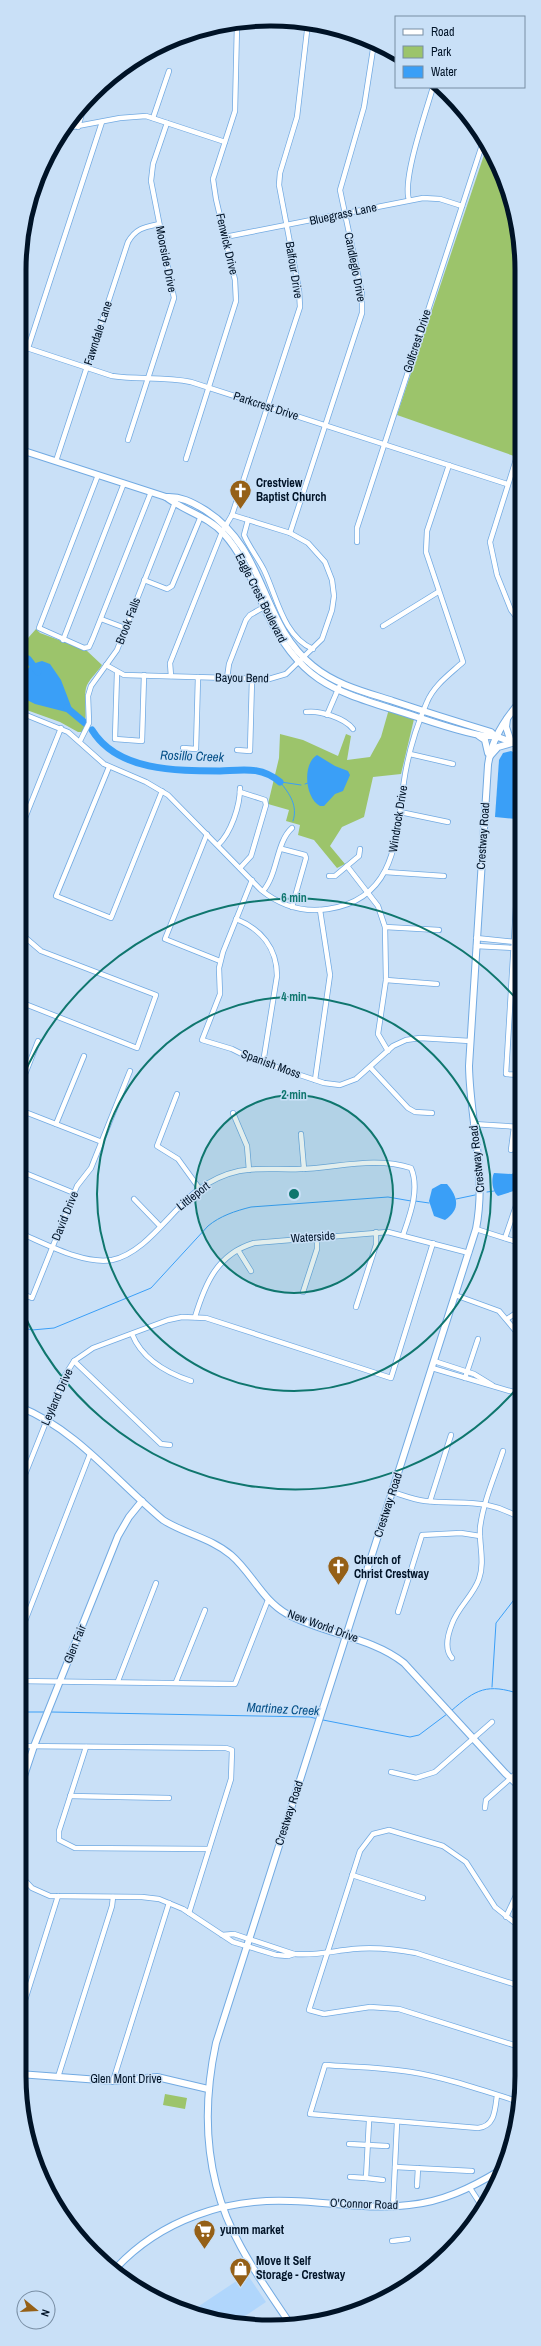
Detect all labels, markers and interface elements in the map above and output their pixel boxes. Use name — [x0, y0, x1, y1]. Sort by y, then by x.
legend — [395, 16, 525, 88]
text: Road — [431, 24, 455, 40]
text: Park — [431, 44, 451, 60]
text: Water — [431, 64, 458, 80]
street label: Bluegrass Lane — [308, 199, 378, 229]
street label: Fenwick Drive — [212, 212, 242, 276]
street label: Moorside Drive — [152, 224, 180, 294]
street label: Candleglo Drive — [340, 231, 370, 303]
street label: Balfour Drive — [282, 240, 306, 300]
street label: Fawndale Lane — [80, 299, 116, 367]
street label: Golfcrest Drive — [399, 307, 435, 375]
street label: Parkcrest Drive — [231, 388, 301, 424]
place label: Crestview Baptist Church — [256, 475, 327, 505]
church icon: Crestview Baptist Church — [227, 477, 253, 510]
street label: Eagle Crest Boulevard — [232, 551, 290, 645]
street label: Brook Falls — [112, 595, 144, 647]
street label: Bayou Bend — [215, 670, 269, 686]
water label: Rosillo Creek — [160, 746, 225, 766]
street label: Windrock Drive — [385, 784, 411, 854]
street label: Crestway Road — [473, 802, 493, 870]
text: 6 min — [281, 890, 307, 906]
text: 4 min — [281, 989, 307, 1005]
street label: Spanish Moss — [239, 1046, 303, 1082]
text: 2 min — [281, 1087, 307, 1103]
street label: Crestway Road — [466, 1125, 488, 1193]
street label: Littleport — [173, 1178, 213, 1214]
centre of rings — [287, 1187, 301, 1201]
street label: David Drive — [48, 1189, 82, 1243]
street label: Waterside — [290, 1227, 336, 1247]
street label: Leyland Drive — [37, 1366, 77, 1428]
street label: Crestway Road — [370, 1471, 406, 1539]
place label: Church of Christ Crestway — [354, 1552, 429, 1582]
church icon: Church of Christ Crestway — [326, 1554, 352, 1587]
street label: New World Drive — [285, 1606, 361, 1646]
street label: Glen Fair — [60, 1622, 90, 1666]
water label: Martinez Creek — [246, 1699, 320, 1719]
street label: Crestway Road — [271, 1779, 307, 1847]
street label: Glen Mont Drive — [90, 2071, 162, 2087]
street label: O'Connor Road — [330, 2195, 398, 2213]
supermarket icon: yumm market — [191, 2217, 217, 2250]
place label: yumm market — [220, 2222, 285, 2238]
place label: Move It Self Storage - Crestway — [256, 2253, 346, 2283]
shop icon: Move It Self Storage - Crestway — [228, 2255, 254, 2288]
north arrow — [16, 2290, 56, 2330]
text: N — [38, 2308, 53, 2318]

